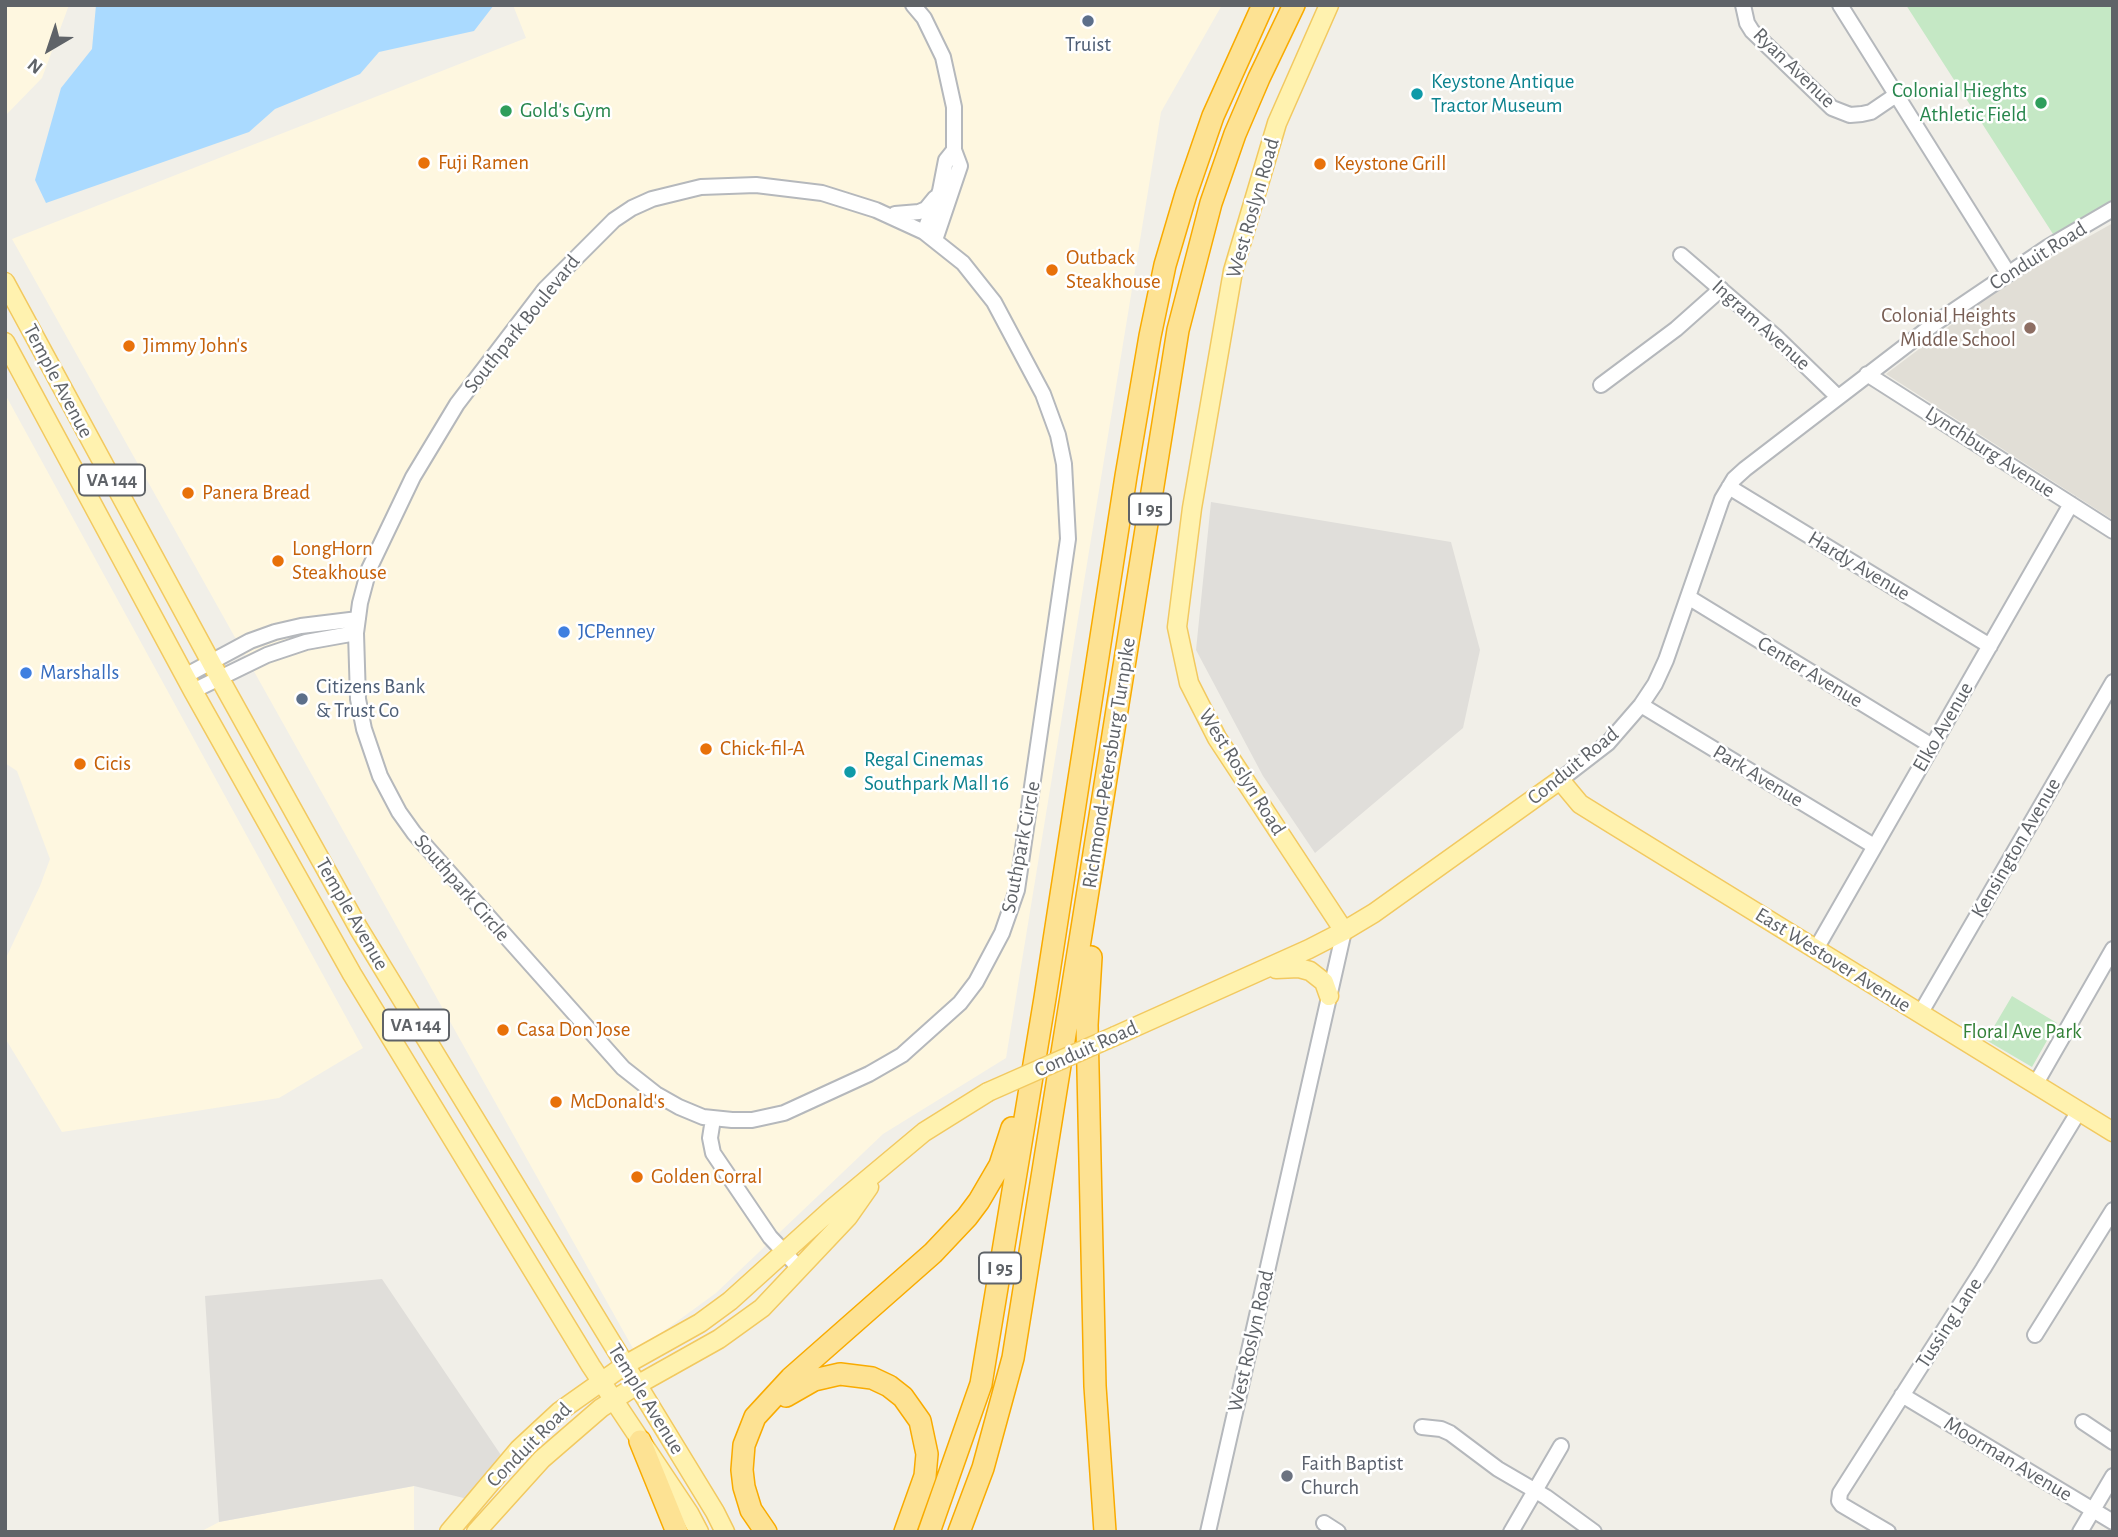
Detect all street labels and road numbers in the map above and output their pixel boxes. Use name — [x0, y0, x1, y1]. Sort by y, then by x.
street label: Ryan Avenue — [1748, 23, 1840, 113]
street label: West Roslyn Road — [1221, 135, 1285, 281]
street label: Conduit Road — [1985, 216, 2091, 296]
street label: Southpark Boulevard — [458, 250, 586, 398]
street label: Ingram Avenue — [1706, 274, 1816, 376]
street label: Temple Avenue — [17, 320, 99, 442]
street label: Lynchburg Avenue — [1920, 401, 2060, 503]
road number: VA 144 — [79, 464, 145, 495]
road number: I 95 — [1129, 494, 1171, 524]
street label: Hardy Avenue — [1803, 526, 1915, 606]
street label: Center Avenue — [1753, 631, 1867, 713]
street label: Richmond-Petersburg Turnpike — [1077, 636, 1141, 890]
street label: Elko Avenue — [1907, 678, 1979, 776]
street label: West Roslyn Road — [1193, 704, 1291, 840]
street label: Conduit Road — [1522, 722, 1624, 810]
street label: Park Avenue — [1708, 739, 1808, 813]
street label: Kensington Avenue — [1966, 774, 2066, 922]
street label: Southpark Circle — [996, 779, 1046, 915]
street label: Southpark Circle — [409, 829, 515, 947]
street label: Temple Avenue — [310, 853, 394, 975]
street label: East Westover Avenue — [1751, 902, 1915, 1018]
road number: VA 144 — [383, 1009, 449, 1040]
street label: Conduit Road — [1031, 1015, 1141, 1083]
road number: I 95 — [979, 1252, 1021, 1284]
street label: West Roslyn Road — [1222, 1268, 1280, 1414]
street label: Tussing Lane — [1910, 1273, 1988, 1373]
street label: Temple Avenue — [602, 1339, 690, 1459]
street label: Conduit Road — [481, 1397, 577, 1493]
street label: Moorman Avenue — [1939, 1411, 2077, 1507]

